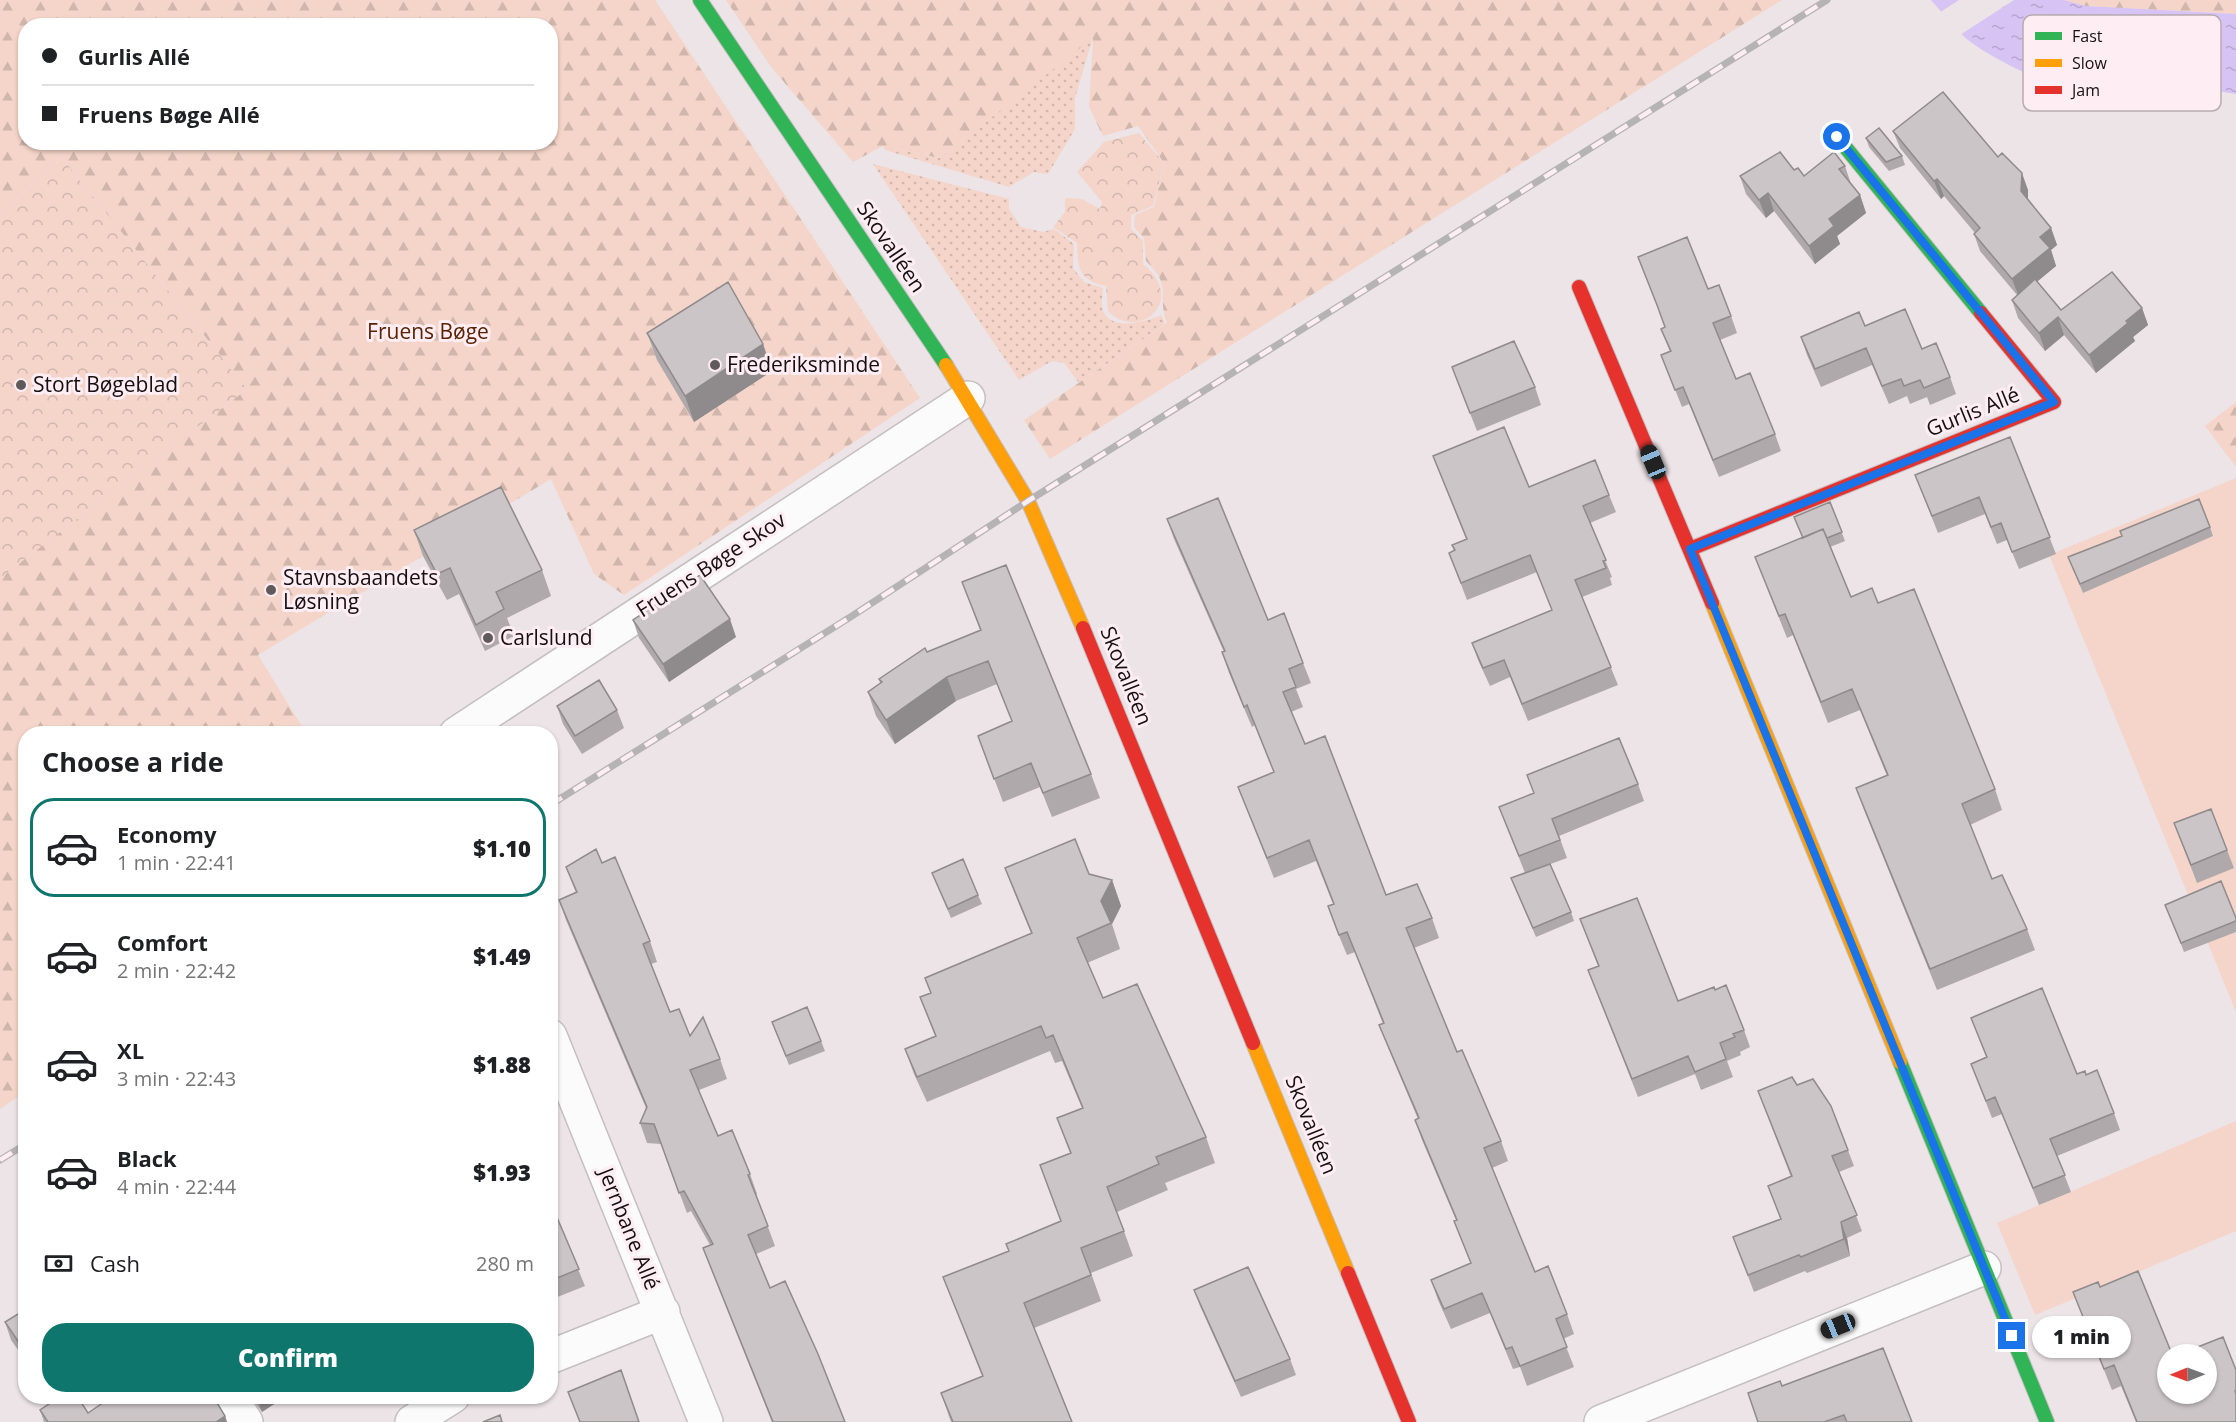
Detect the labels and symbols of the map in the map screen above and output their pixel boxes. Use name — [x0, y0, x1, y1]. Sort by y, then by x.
legend — [2023, 15, 2221, 111]
text: Fast — [2072, 25, 2103, 47]
text: Slow — [2072, 52, 2107, 74]
text: Jam — [2070, 79, 2100, 101]
route start — [1823, 123, 1850, 150]
street label: Skovalléen — [851, 195, 933, 298]
park label: Fruens Bøge — [367, 317, 489, 345]
place label: Frederiksminde — [727, 350, 880, 378]
marker: Frederiksminde — [708, 358, 722, 372]
place label: Stort Bøgeblad — [33, 370, 178, 398]
marker: Stort Bøgeblad — [14, 378, 28, 392]
street label: Gurlis Allé — [1922, 380, 2024, 442]
car — [1638, 442, 1668, 482]
street label: Fruens Bøge Skov — [630, 505, 791, 623]
place label: Stavnsbaandets Løsning — [283, 563, 438, 615]
marker: Stavnsbaandets Løsning — [264, 583, 278, 597]
street label: Skovalléen — [1094, 622, 1159, 729]
place label: Carlslund — [500, 623, 593, 651]
marker: Carlslund — [481, 631, 495, 645]
street label: Skovalléen — [1279, 1071, 1344, 1178]
street label: Jernbane Allé — [592, 1162, 667, 1294]
car — [1818, 1311, 1858, 1341]
callout: 1 min — [2033, 1315, 2132, 1357]
route end — [1998, 1322, 2025, 1349]
north arrow — [2157, 1344, 2217, 1404]

